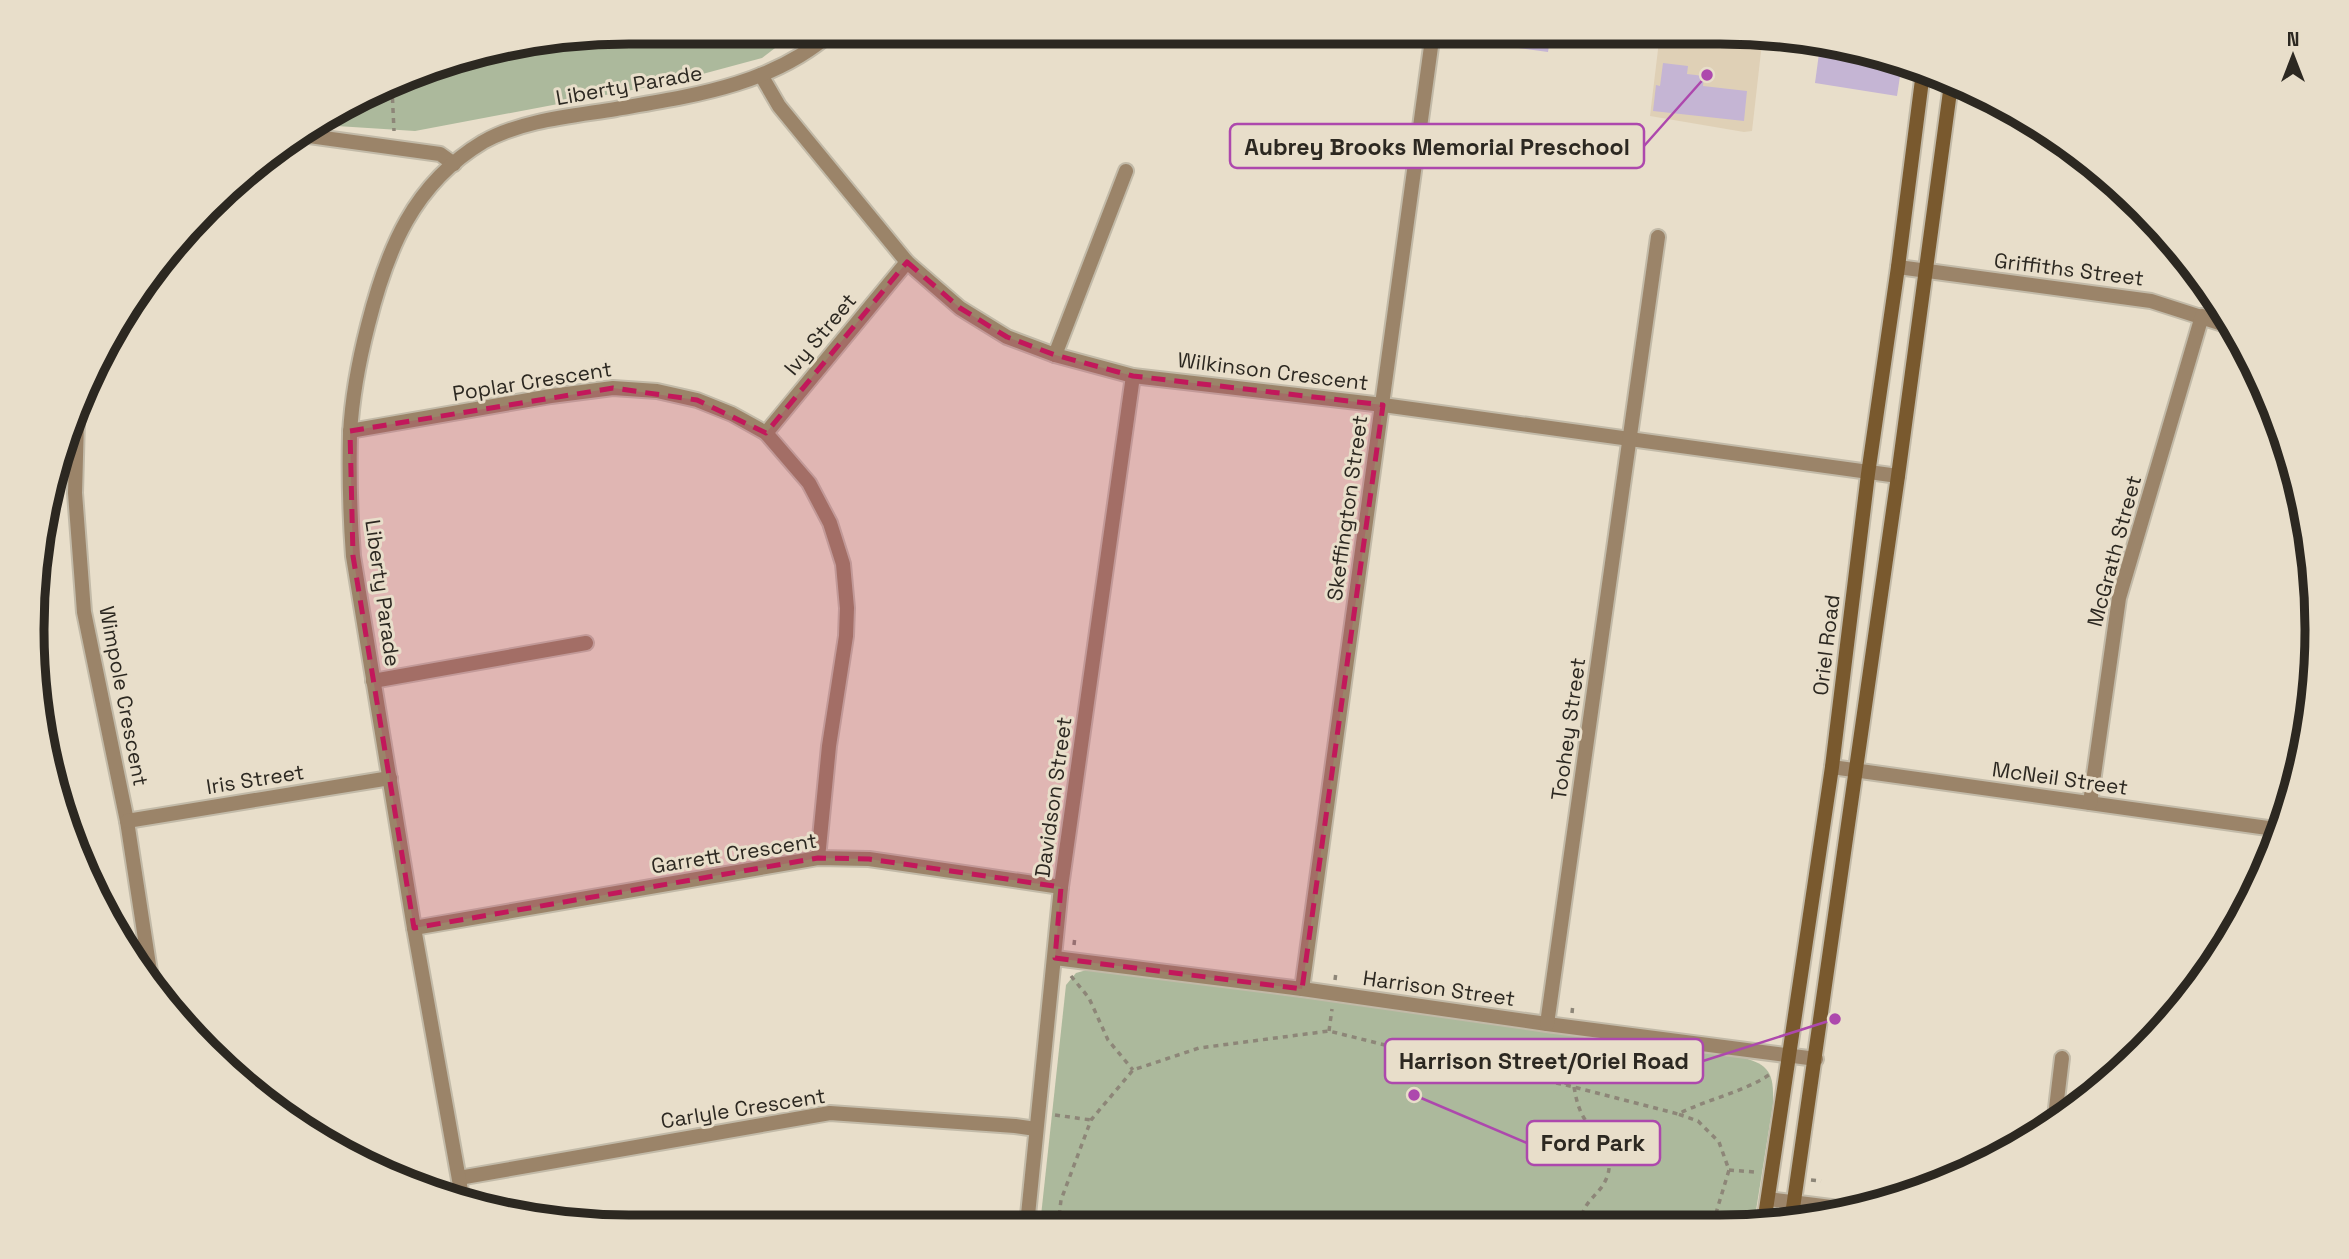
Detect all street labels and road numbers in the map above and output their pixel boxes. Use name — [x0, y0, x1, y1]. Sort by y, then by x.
street label: Liberty Parade — [554, 59, 704, 111]
street label: Griffiths Street — [1993, 246, 2145, 292]
street label: Ivy Street — [778, 287, 862, 381]
street label: Wilkinson Crescent — [1176, 346, 1370, 396]
street label: Poplar Crescent — [450, 355, 614, 407]
street label: Skeffington Street — [1321, 413, 1373, 603]
street label: McGrath Street — [2081, 472, 2147, 630]
street label: Liberty Parade — [359, 518, 407, 668]
street label: Oriel Road — [1806, 593, 1846, 697]
street label: Wimpole Crescent — [93, 604, 155, 788]
street label: Toohey Street — [1545, 656, 1591, 802]
street label: Davidson Street — [1028, 715, 1078, 879]
street label: McNeil Street — [1990, 755, 2130, 801]
street label: Iris Street — [204, 758, 306, 800]
street label: Garrett Crescent — [649, 827, 819, 879]
street label: Harrison Street — [1361, 964, 1517, 1012]
street label: Carlyle Crescent — [659, 1082, 827, 1134]

